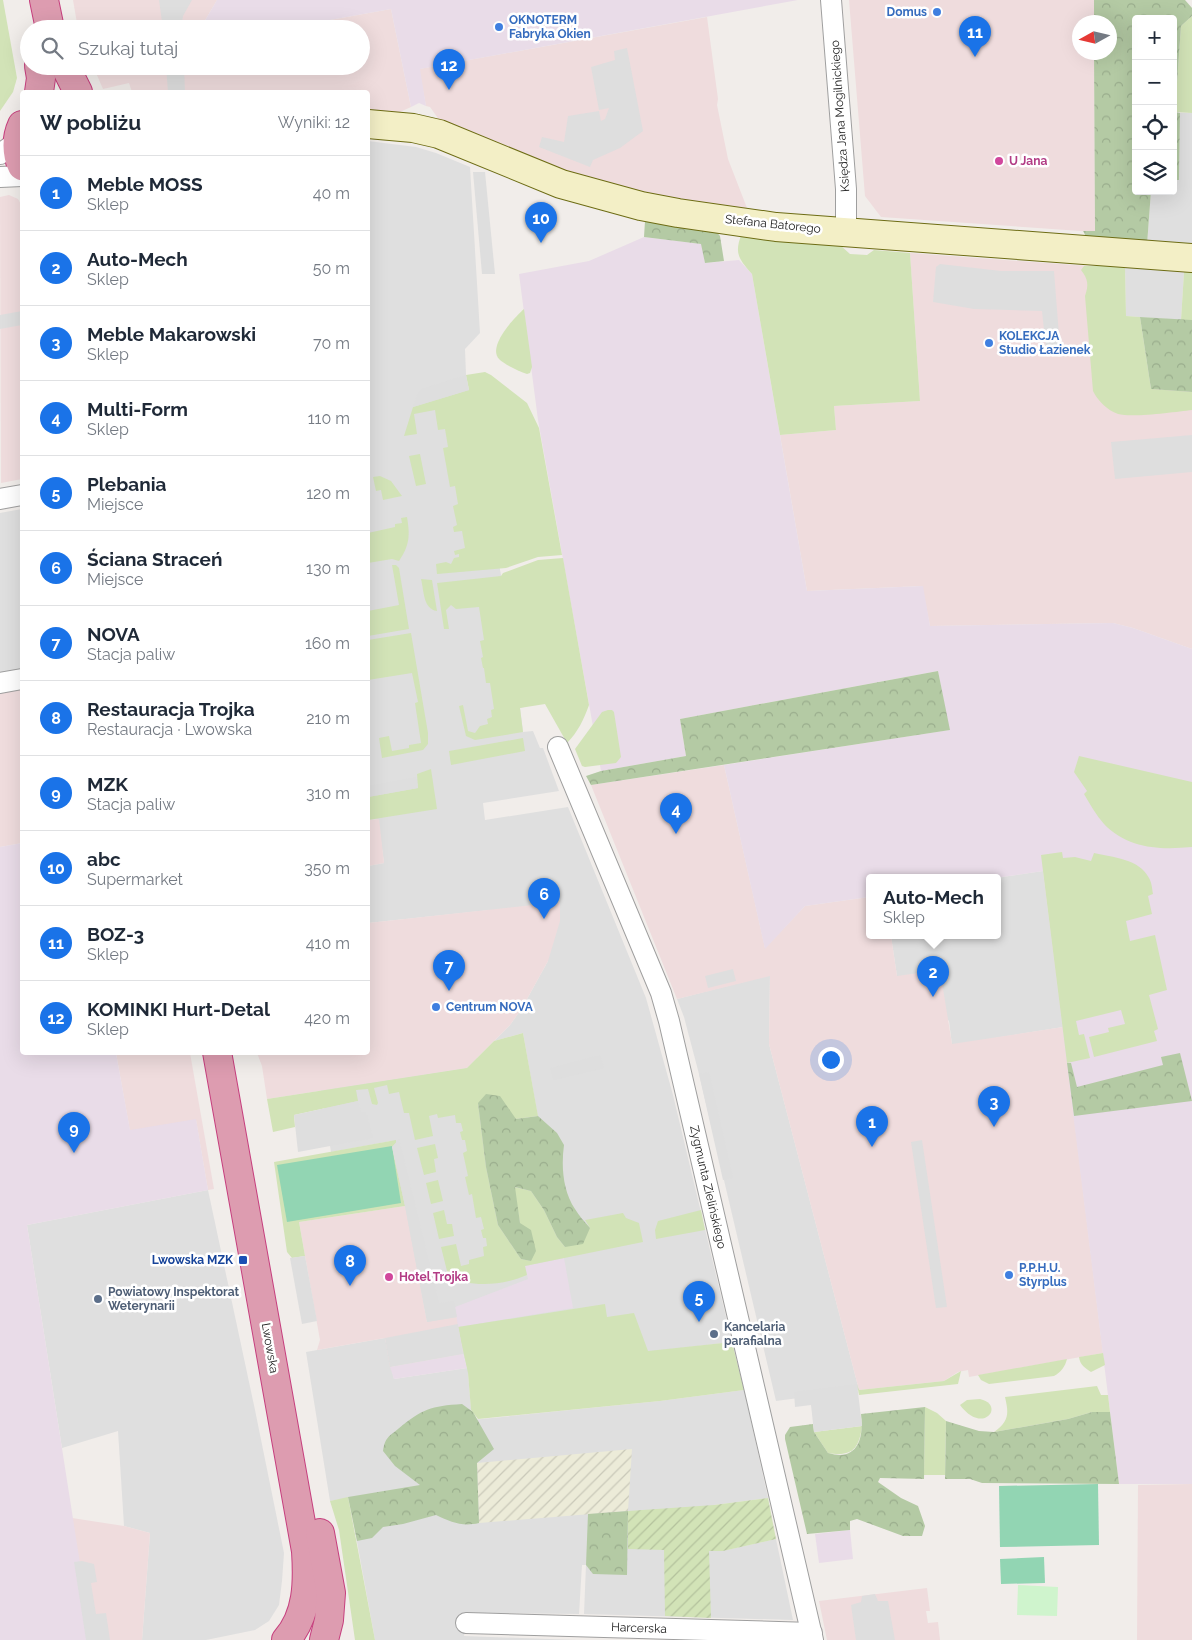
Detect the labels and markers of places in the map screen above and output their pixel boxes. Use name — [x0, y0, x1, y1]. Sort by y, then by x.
place label: Domus — [887, 5, 927, 19]
marker: Domus — [931, 6, 943, 18]
place label: OKNOTERM Fabryka Okien — [509, 13, 591, 41]
pin: 11 — [959, 16, 991, 57]
marker: OKNOTERM Fabryka Okien — [493, 21, 505, 33]
pin: 12 — [433, 49, 465, 90]
place label: U Jana — [1009, 154, 1047, 168]
marker: U Jana — [993, 155, 1005, 167]
pin: 10 — [525, 202, 557, 243]
place label: KOLEKCJA Studio Łazienek — [999, 329, 1091, 357]
marker: KOLEKCJA Studio Łazienek — [983, 337, 995, 349]
pin: 4 — [660, 793, 692, 834]
pin: 6 — [528, 878, 560, 919]
pin: 7 — [433, 950, 465, 991]
pin: 2 — [917, 956, 949, 997]
place label: Centrum NOVA — [446, 1000, 534, 1014]
marker: Centrum NOVA — [430, 1001, 442, 1013]
pin: 3 — [978, 1086, 1010, 1127]
pin: 1 — [856, 1106, 888, 1147]
pin: 9 — [58, 1112, 90, 1153]
pin: 8 — [334, 1245, 366, 1286]
place label: Lwowska MZK — [152, 1253, 234, 1267]
marker: Lwowska MZK — [237, 1254, 249, 1266]
place label: P.P.H.U. Styrplus — [1019, 1261, 1067, 1289]
marker: P.P.H.U. Styrplus — [1003, 1269, 1015, 1281]
place label: Hotel Trojka — [399, 1270, 468, 1284]
marker: Hotel Trojka — [383, 1271, 395, 1283]
pin: 5 — [683, 1281, 715, 1322]
place label: Powiatowy Inspektorat Weterynarii — [108, 1285, 240, 1313]
marker: Powiatowy Inspektorat Weterynarii — [92, 1293, 104, 1305]
place label: Kancelaria parafialna — [724, 1320, 785, 1348]
marker: Kancelaria parafialna — [708, 1328, 720, 1340]

